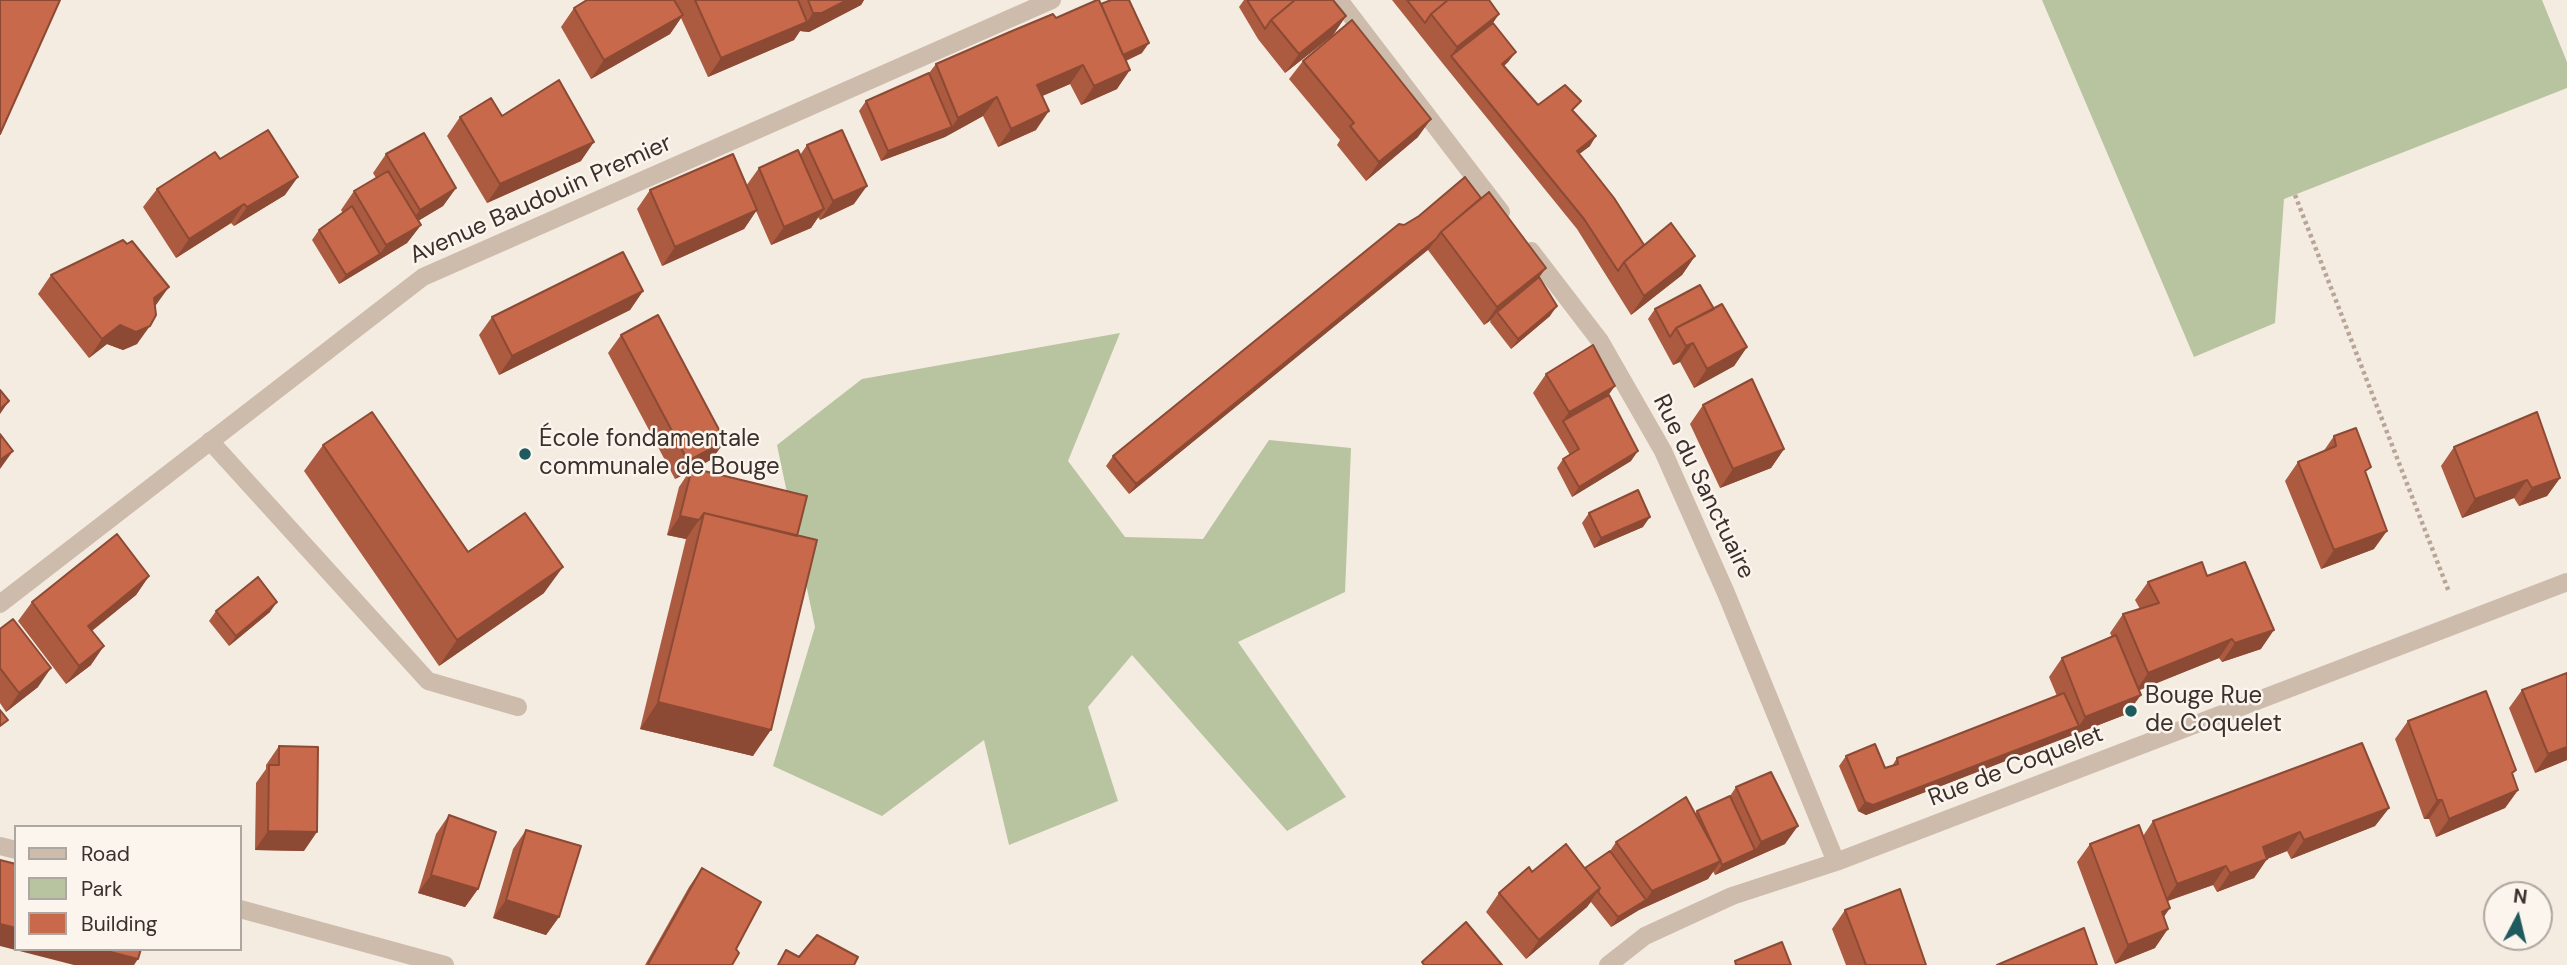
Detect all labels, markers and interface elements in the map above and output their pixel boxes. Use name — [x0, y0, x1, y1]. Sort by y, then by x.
street label: Avenue Baudouin Premier — [406, 129, 676, 271]
street label: Rue du Sanctuaire — [1646, 390, 1760, 584]
place label: École fondamentale communale de Bouge — [539, 426, 780, 482]
marker: École fondamentale communale de Bouge — [517, 446, 533, 462]
place label: Bouge Rue de Coquelet — [2145, 683, 2282, 739]
marker: Bouge Rue de Coquelet — [2123, 703, 2139, 719]
street label: Rue de Coquelet — [1925, 720, 2107, 814]
legend — [14, 825, 242, 951]
text: Road — [81, 840, 130, 868]
text: Park — [81, 875, 122, 903]
north arrow — [2483, 881, 2553, 951]
text: N — [2512, 883, 2529, 910]
text: Building — [81, 910, 157, 938]

